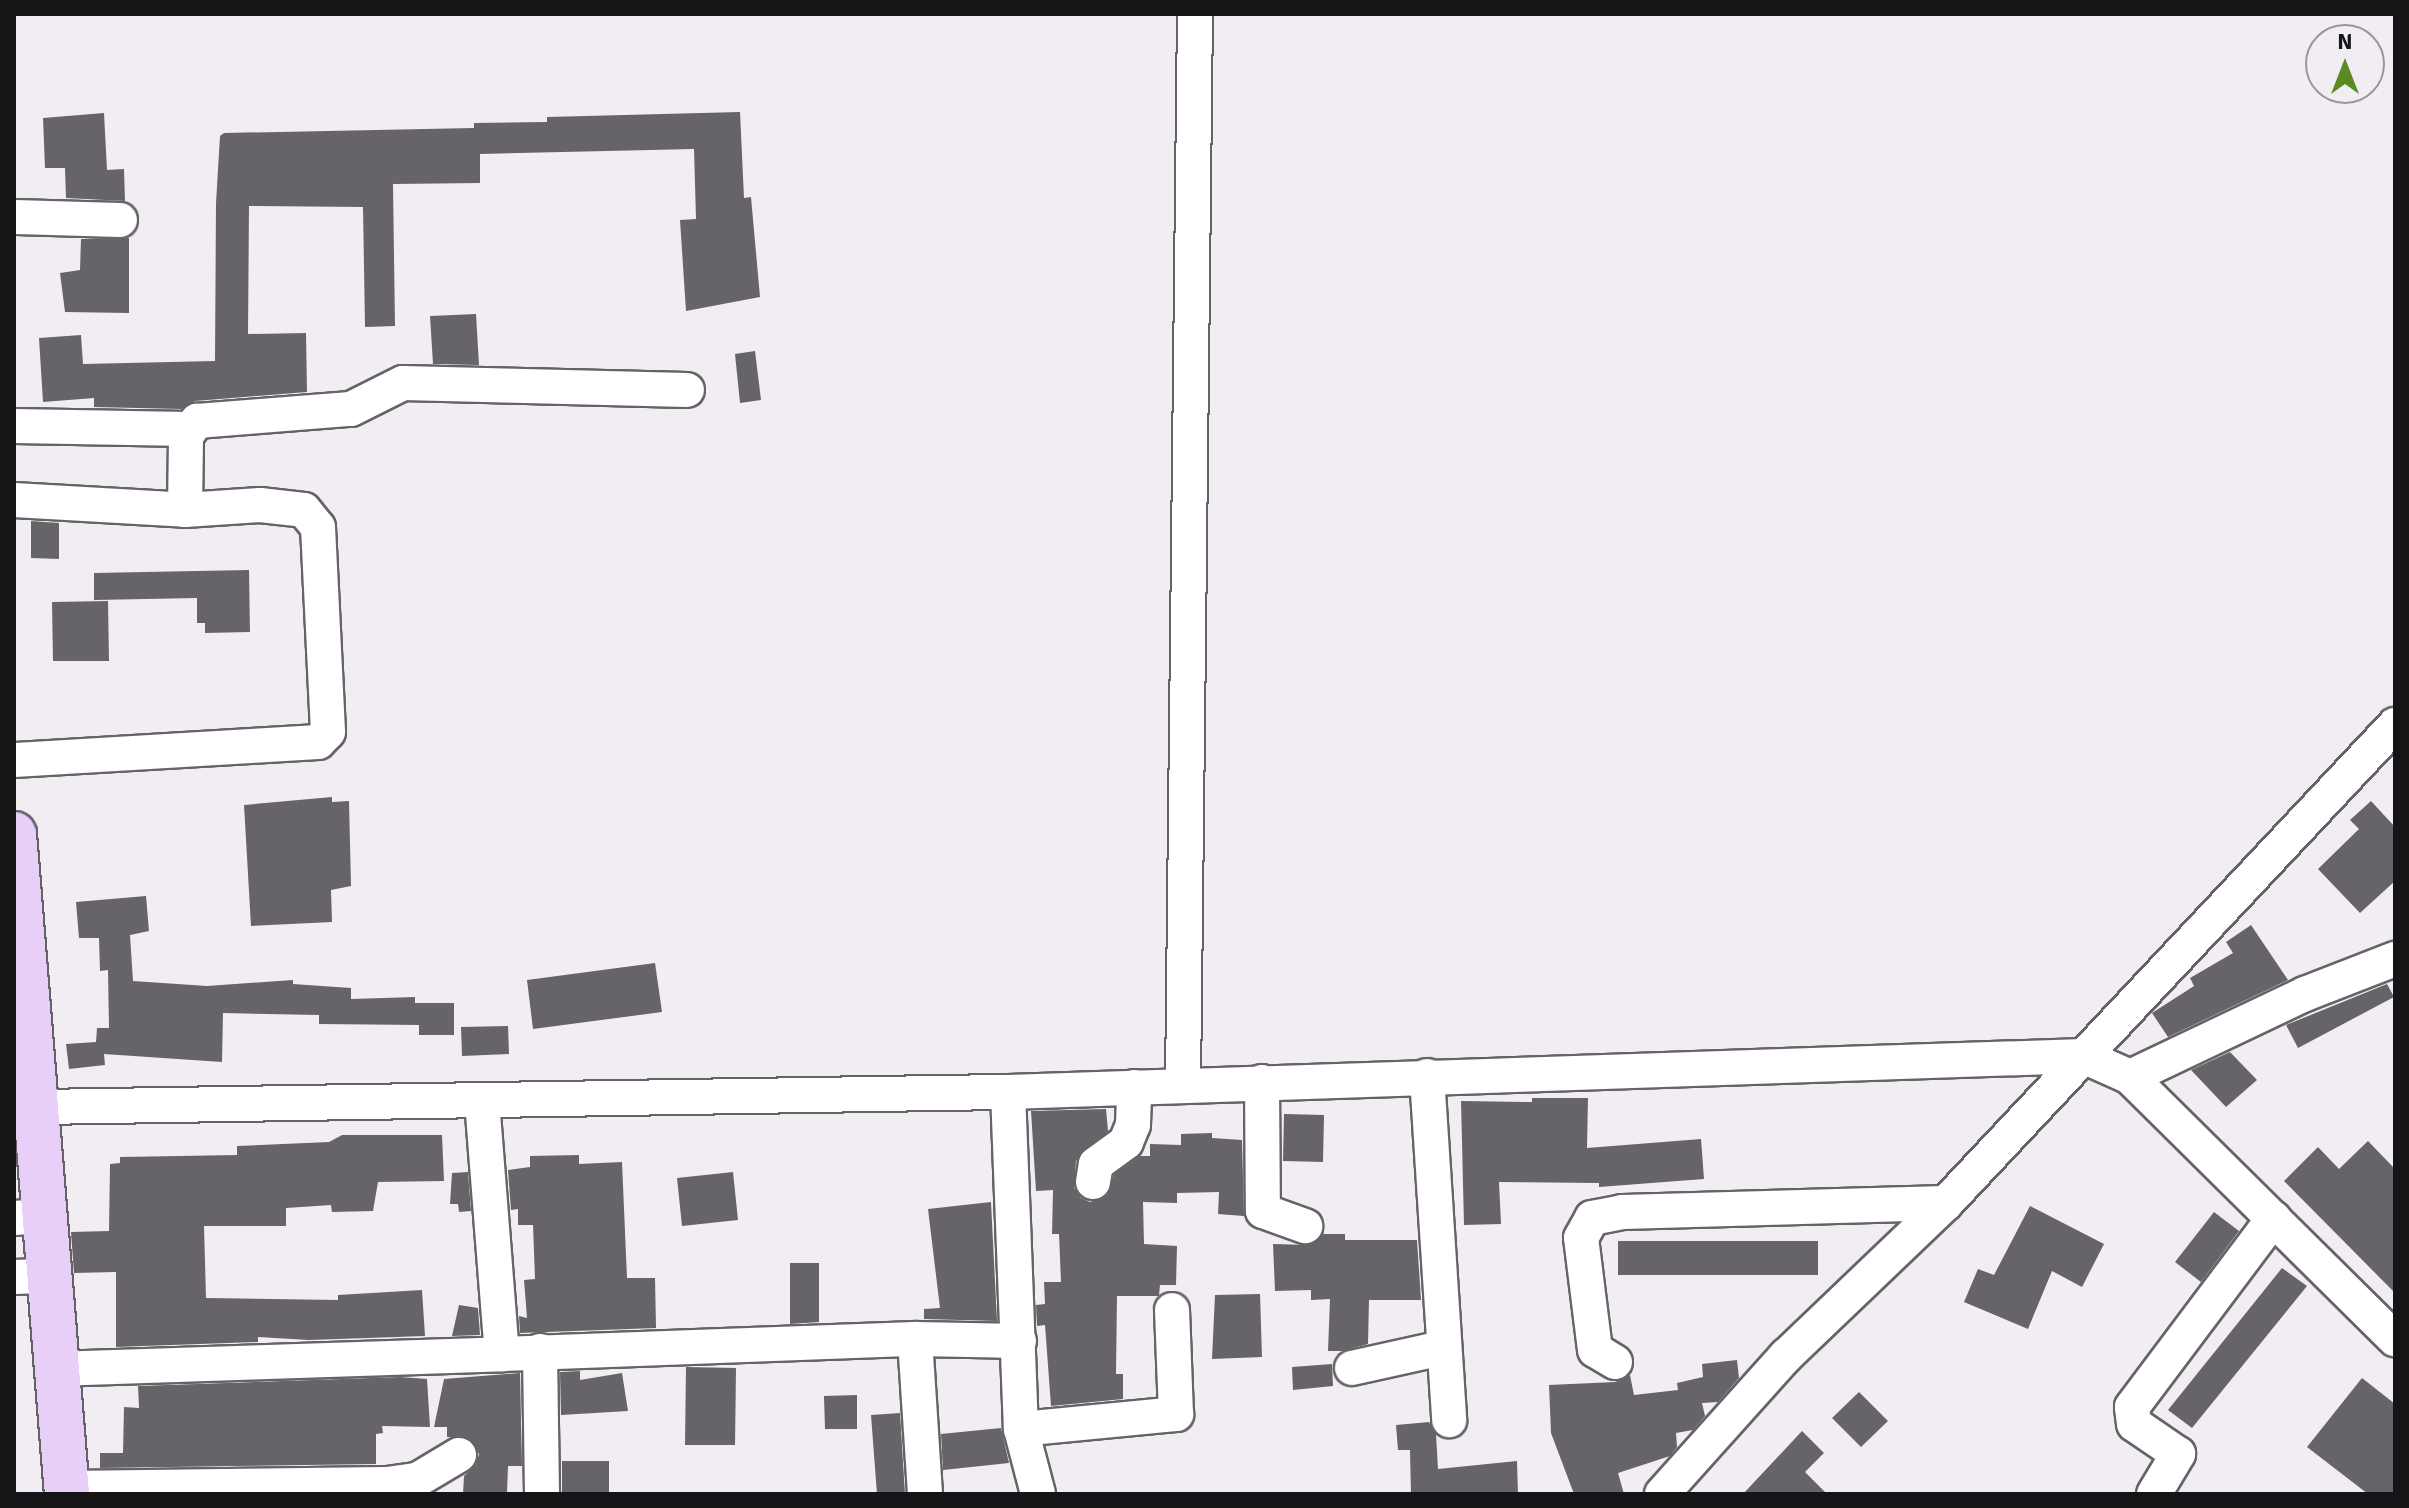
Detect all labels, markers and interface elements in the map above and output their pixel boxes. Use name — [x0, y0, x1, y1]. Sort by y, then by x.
north arrow — [2305, 24, 2385, 104]
text: N — [2337, 28, 2353, 55]

